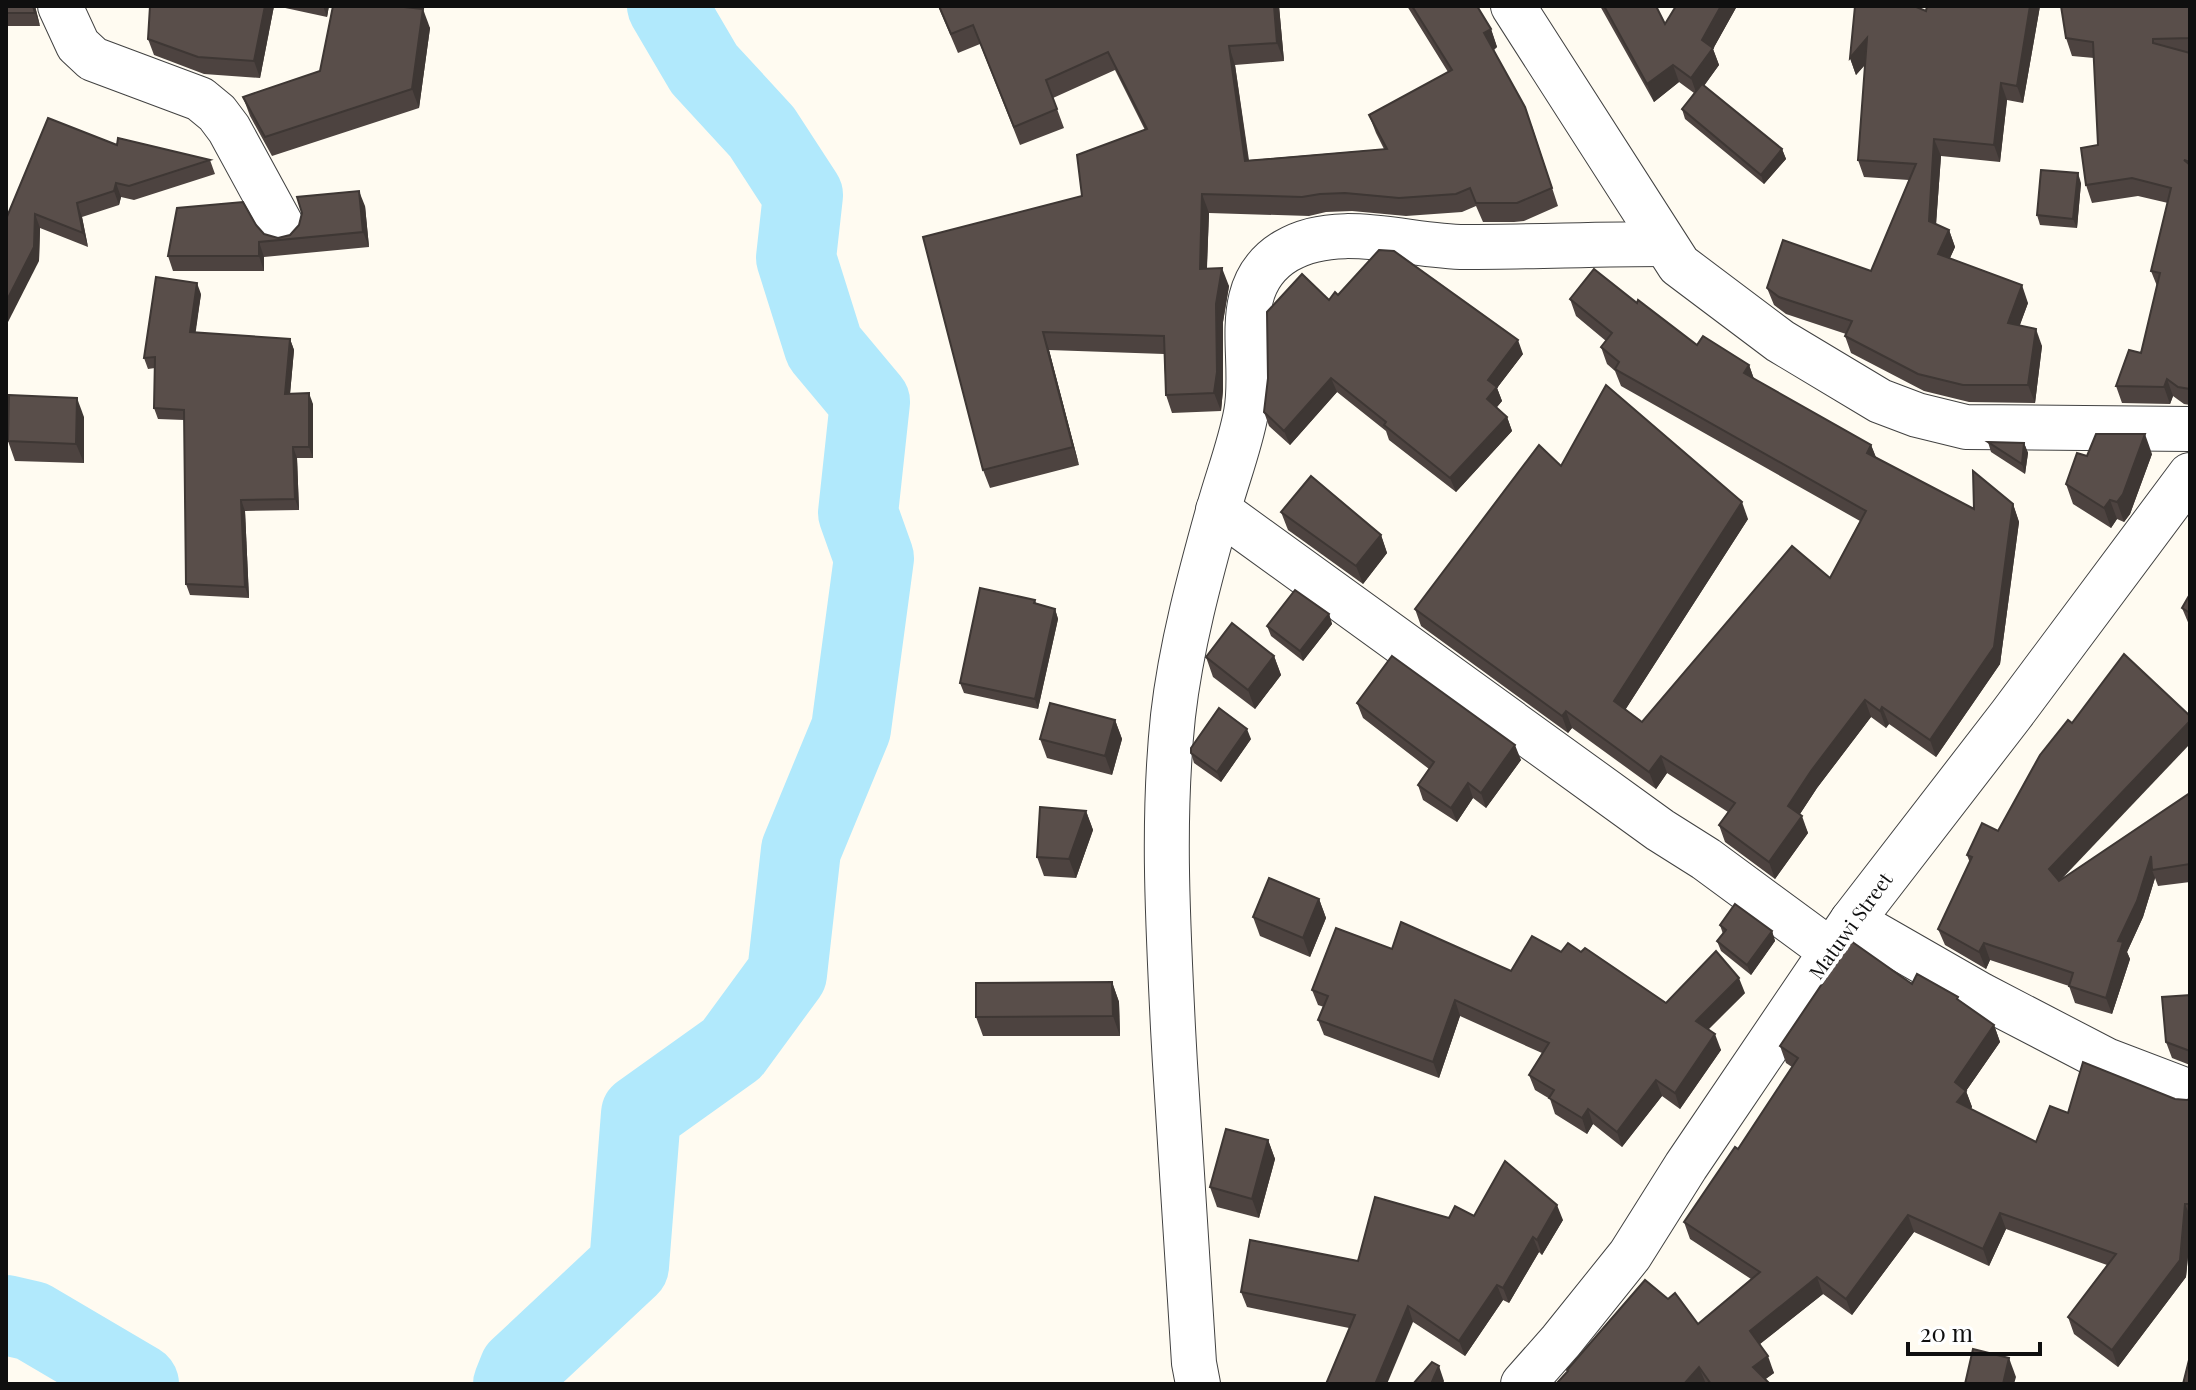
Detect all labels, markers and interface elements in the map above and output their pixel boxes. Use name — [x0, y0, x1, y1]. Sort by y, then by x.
street label: Matuwi Street — [1802, 866, 1898, 984]
scale bar — [1908, 1306, 2040, 1356]
text: 20 m — [1920, 1316, 1973, 1348]

